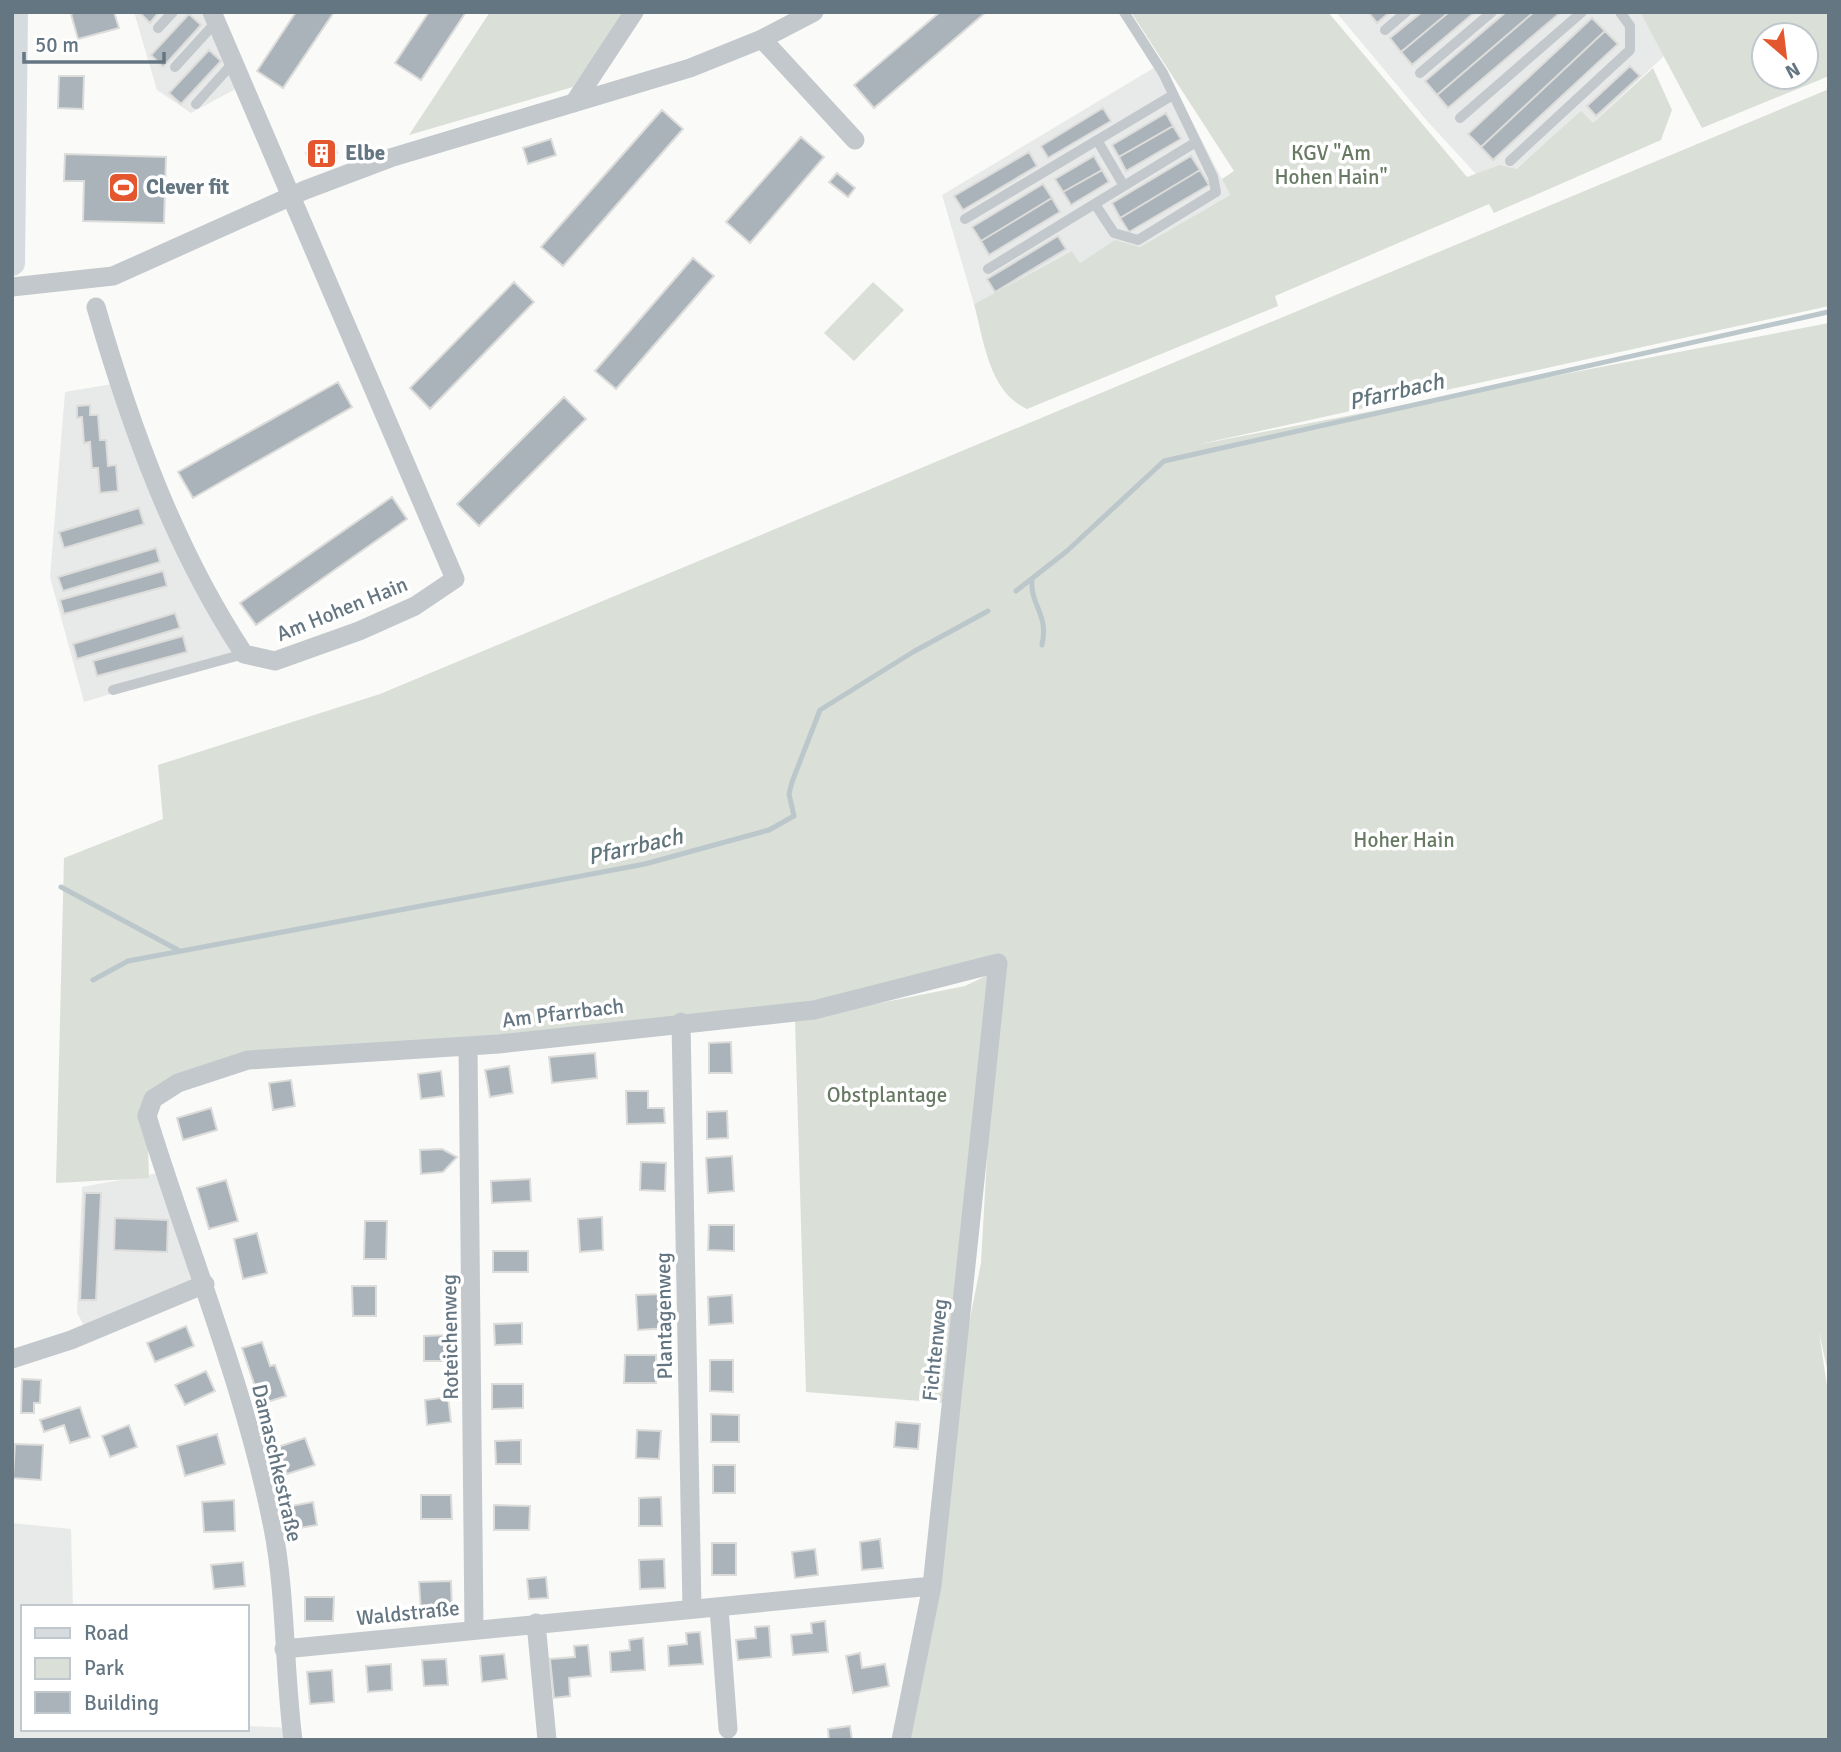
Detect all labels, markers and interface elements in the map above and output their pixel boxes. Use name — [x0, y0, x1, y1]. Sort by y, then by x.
scale bar — [24, 21, 164, 65]
north arrow — [1750, 21, 1820, 91]
text: 50 m — [35, 32, 79, 58]
text: N — [1781, 56, 1804, 84]
building icon: Elbe — [305, 136, 339, 170]
place label: Elbe — [345, 140, 385, 166]
park label: KGV "Am Hohen Hain" — [1274, 140, 1388, 190]
sports icon: Clever fit — [106, 170, 140, 204]
place label: Clever fit — [146, 174, 229, 200]
water label: Pfarrbach — [1346, 366, 1448, 416]
street label: Am Hohen Hain — [273, 571, 411, 647]
water label: Pfarrbach — [585, 821, 687, 871]
park label: Hoher Hain — [1353, 827, 1455, 853]
street label: Am Pfarrbach — [501, 993, 625, 1033]
park label: Obstplantage — [827, 1082, 947, 1108]
street label: Plantagenweg — [650, 1252, 678, 1380]
street label: Roteichenweg — [436, 1274, 464, 1400]
street label: Fichtenweg — [917, 1297, 953, 1403]
street label: Damaschkestraße — [246, 1382, 308, 1544]
street label: Waldstraße — [355, 1595, 461, 1631]
legend — [21, 1605, 248, 1731]
text: Road — [84, 1620, 129, 1646]
text: Park — [84, 1655, 125, 1681]
text: Building — [84, 1690, 159, 1716]

